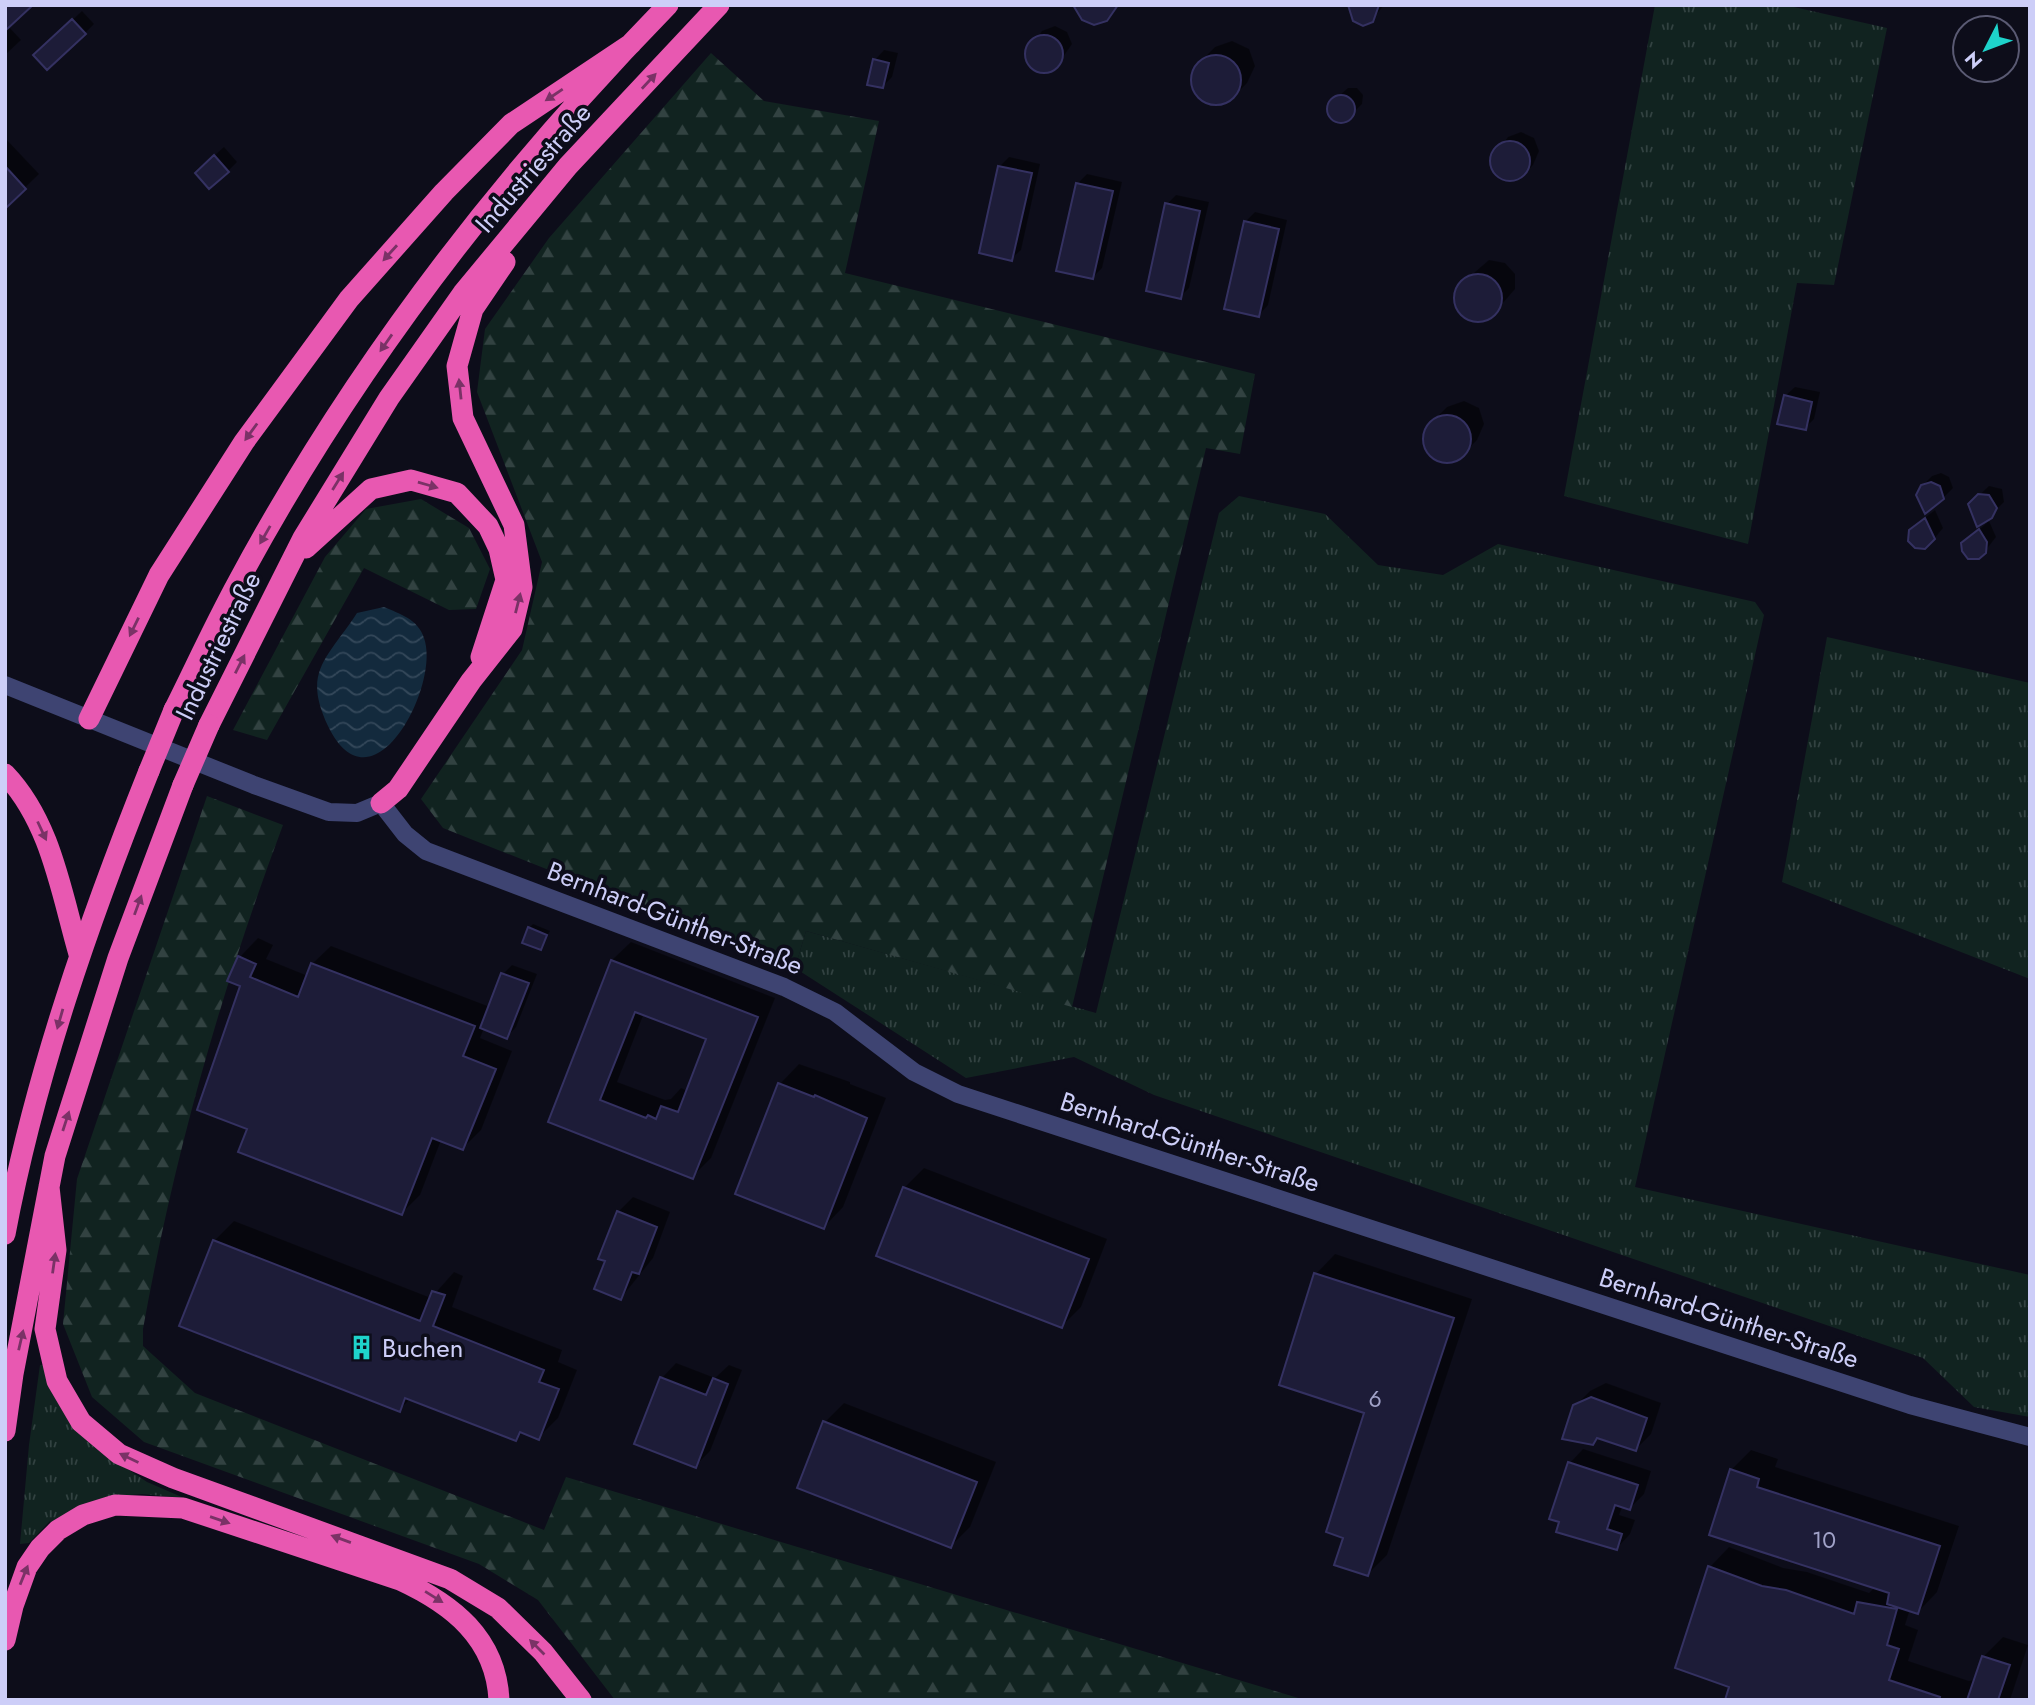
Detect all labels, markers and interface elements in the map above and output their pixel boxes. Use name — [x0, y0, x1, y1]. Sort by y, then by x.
north arrow — [1951, 14, 2021, 84]
text: N — [1959, 45, 1989, 75]
one-way arrow — [640, 72, 657, 89]
one-way arrow — [544, 89, 563, 102]
street label: Industriestraße — [466, 95, 600, 241]
one-way arrow — [383, 244, 399, 261]
one-way arrow — [379, 334, 393, 352]
one-way arrow — [454, 377, 465, 399]
one-way arrow — [245, 423, 259, 441]
one-way arrow — [332, 471, 345, 490]
one-way arrow — [418, 480, 439, 490]
one-way arrow — [259, 526, 271, 545]
street label: Industriestraße — [166, 566, 270, 726]
one-way arrow — [513, 592, 524, 614]
one-way arrow — [128, 617, 140, 637]
one-way arrow — [233, 654, 245, 674]
one-way arrow — [36, 821, 48, 841]
street label: Bernhard-Günther-Straße — [542, 852, 808, 984]
one-way arrow — [133, 894, 144, 915]
one-way arrow — [55, 1009, 65, 1030]
street label: Bernhard-Günther-Straße — [1055, 1082, 1325, 1202]
one-way arrow — [62, 1110, 72, 1131]
one-way arrow — [49, 1252, 60, 1274]
street label: Bernhard-Günther-Straße — [1594, 1258, 1864, 1378]
one-way arrow — [15, 1329, 26, 1351]
place label: Buchen — [382, 1329, 463, 1367]
building icon: Buchen — [348, 1334, 376, 1362]
house number: 6 — [1368, 1382, 1382, 1416]
one-way arrow — [118, 1452, 139, 1464]
one-way arrow — [210, 1515, 231, 1526]
house number: 10 — [1812, 1523, 1836, 1557]
one-way arrow — [330, 1534, 351, 1545]
one-way arrow — [19, 1564, 30, 1585]
one-way arrow — [424, 1591, 444, 1604]
one-way arrow — [530, 1639, 546, 1656]

